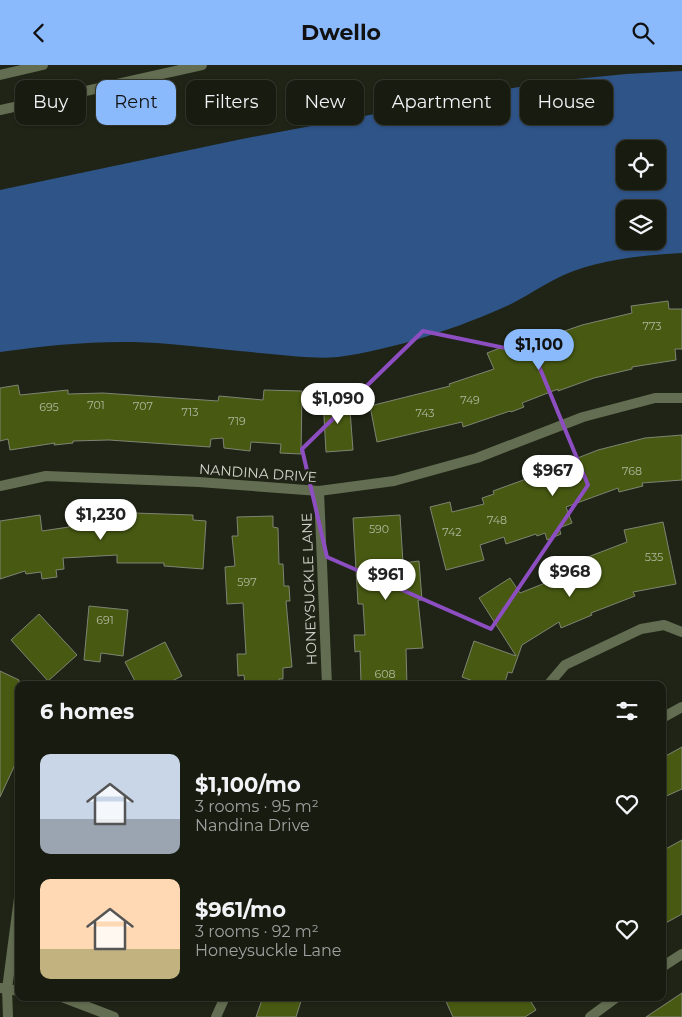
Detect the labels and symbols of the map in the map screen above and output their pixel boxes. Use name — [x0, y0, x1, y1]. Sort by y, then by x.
house number: 773 — [642, 319, 662, 333]
pin: $1,100 — [498, 329, 580, 371]
pin: $1,090 — [297, 383, 379, 425]
house number: 749 — [460, 393, 480, 407]
house number: 701 — [87, 398, 105, 412]
house number: 707 — [133, 399, 153, 413]
house number: 695 — [39, 400, 59, 414]
house number: 713 — [182, 405, 198, 419]
house number: 743 — [415, 406, 435, 420]
house number: 719 — [228, 414, 246, 428]
pin: $967 — [523, 455, 583, 497]
street label: NANDINA DRIVE — [198, 460, 318, 486]
house number: 768 — [622, 464, 642, 478]
pin: $1,230 — [60, 499, 142, 541]
street label: HONEYSUCKLE LANE — [297, 513, 321, 665]
house number: 748 — [487, 513, 507, 527]
house number: 590 — [369, 522, 389, 536]
house number: 742 — [442, 525, 462, 539]
house number: 535 — [645, 550, 663, 564]
pin: $968 — [540, 555, 600, 598]
pin: $961 — [356, 559, 416, 601]
house number: 597 — [237, 575, 257, 589]
house number: 691 — [96, 613, 114, 627]
house number: 608 — [375, 667, 396, 681]

